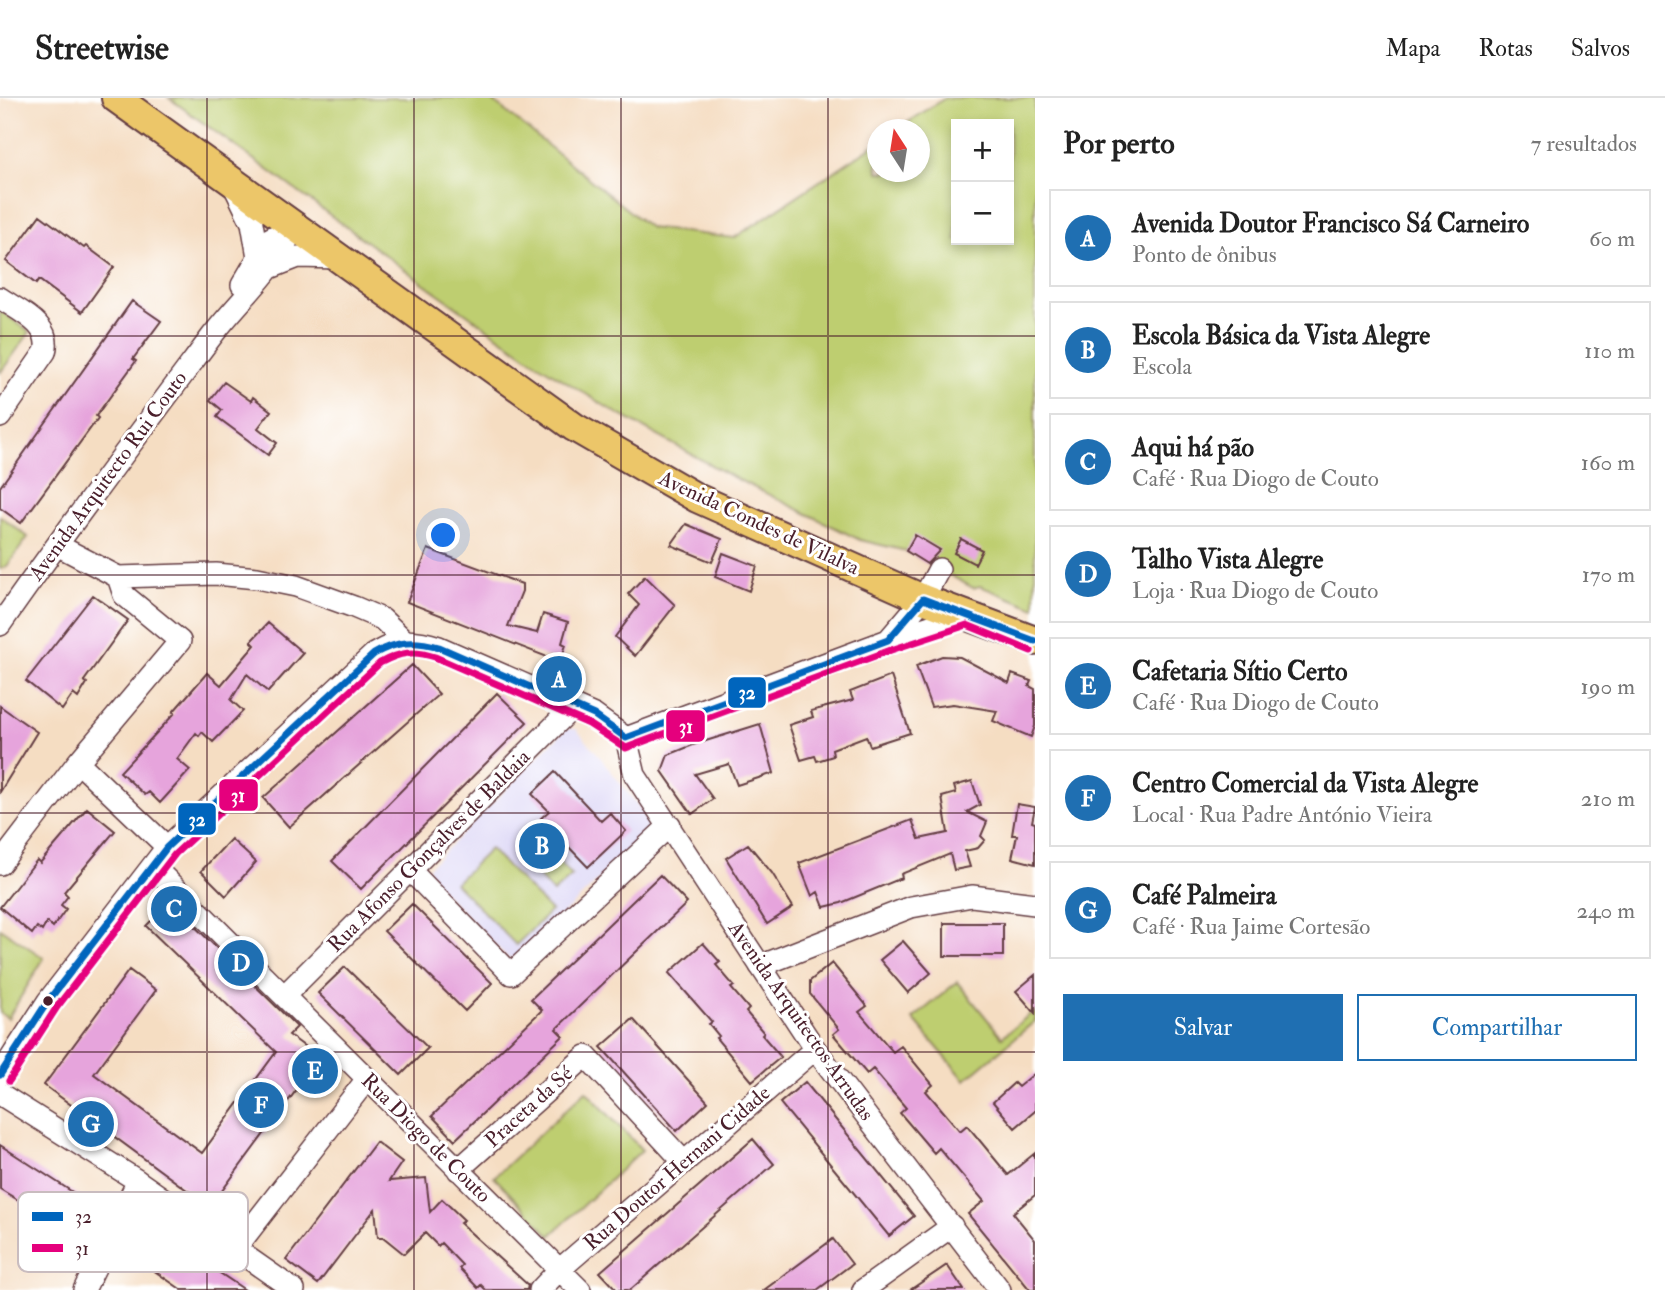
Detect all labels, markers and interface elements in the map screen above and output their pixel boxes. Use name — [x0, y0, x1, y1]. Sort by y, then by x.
text: Streetwise — [35, 28, 169, 69]
text: Mapa — [1385, 33, 1440, 64]
text: Rotas — [1478, 33, 1533, 64]
text: Salvos — [1571, 33, 1630, 64]
north arrow — [867, 119, 930, 182]
map controls — [951, 119, 1014, 245]
button: + — [951, 119, 1014, 182]
text: Por perto — [1063, 125, 1175, 162]
text: 7 resultados — [1531, 129, 1637, 158]
button: − — [951, 182, 1014, 245]
text: Avenida Doutor Francisco Sá Carneiro — [1132, 208, 1529, 240]
text: A — [1081, 224, 1095, 253]
text: 60 m — [1589, 224, 1635, 253]
text: Ponto de ônibus — [1132, 240, 1277, 269]
text: Escola Básica da Vista Alegre — [1132, 320, 1430, 352]
text: B — [1080, 336, 1096, 365]
text: 110 m — [1584, 336, 1635, 365]
text: Escola — [1132, 352, 1192, 381]
street label: Avenida Arquitecto Rui Couto — [22, 366, 193, 587]
text: Aqui há pão — [1132, 432, 1254, 464]
text: C — [1080, 448, 1096, 477]
text: 160 m — [1581, 448, 1635, 477]
street label: Avenida Condes de Vilalva — [654, 464, 864, 581]
text: Café · Rua Diogo de Couto — [1132, 464, 1379, 493]
your location — [426, 518, 460, 552]
text: Talho Vista Alegre — [1132, 544, 1323, 576]
text: D — [1079, 560, 1097, 589]
text: 170 m — [1582, 560, 1635, 589]
text: Loja · Rua Diogo de Couto — [1132, 576, 1378, 605]
pin: A — [536, 653, 582, 705]
text: Cafetaria Sítio Certo — [1132, 656, 1347, 688]
text: E — [1080, 672, 1096, 701]
text: 190 m — [1581, 672, 1635, 701]
line badge: 32 — [727, 676, 767, 709]
text: 32 — [739, 681, 756, 705]
text: Café · Rua Diogo de Couto — [1132, 688, 1379, 717]
line badge: 31 — [665, 709, 706, 743]
text: 31 — [679, 715, 693, 739]
street label: Rua Afonso Gonçalves de Baldaia — [322, 744, 536, 958]
text: Centro Comercial da Vista Alegre — [1132, 768, 1478, 800]
line badge: 31 — [218, 778, 259, 812]
text: 31 — [231, 784, 245, 808]
text: F — [1081, 784, 1095, 813]
text: 210 m — [1581, 784, 1635, 813]
text: Local · Rua Padre António Vieira — [1132, 800, 1432, 829]
line badge: 32 — [177, 802, 217, 836]
text: 32 — [189, 808, 206, 832]
pin: B — [519, 820, 565, 872]
text: Café Palmeira — [1132, 880, 1276, 912]
pin: C — [151, 883, 197, 935]
text: G — [1078, 896, 1098, 925]
text: 240 m — [1576, 896, 1635, 925]
text: Café · Rua Jaime Cortesão — [1132, 912, 1370, 941]
street label: Avenida Arquitectos Arrudas — [721, 915, 880, 1126]
pin: D — [218, 937, 264, 989]
unlabelled marker — [41, 994, 55, 1008]
button: Salvar — [1063, 994, 1343, 1061]
button: Compartilhar — [1357, 994, 1637, 1061]
pin: E — [292, 1045, 338, 1097]
street label: Praceta da Sé — [479, 1060, 579, 1154]
street label: Rua Diogo de Couto — [355, 1067, 497, 1209]
pin: F — [238, 1079, 284, 1131]
street label: Rua Doutor Hernani Cidade — [578, 1079, 776, 1256]
pin: G — [68, 1098, 114, 1150]
legend — [18, 1192, 248, 1272]
text: 32 — [75, 1205, 92, 1229]
text: 31 — [75, 1237, 89, 1261]

